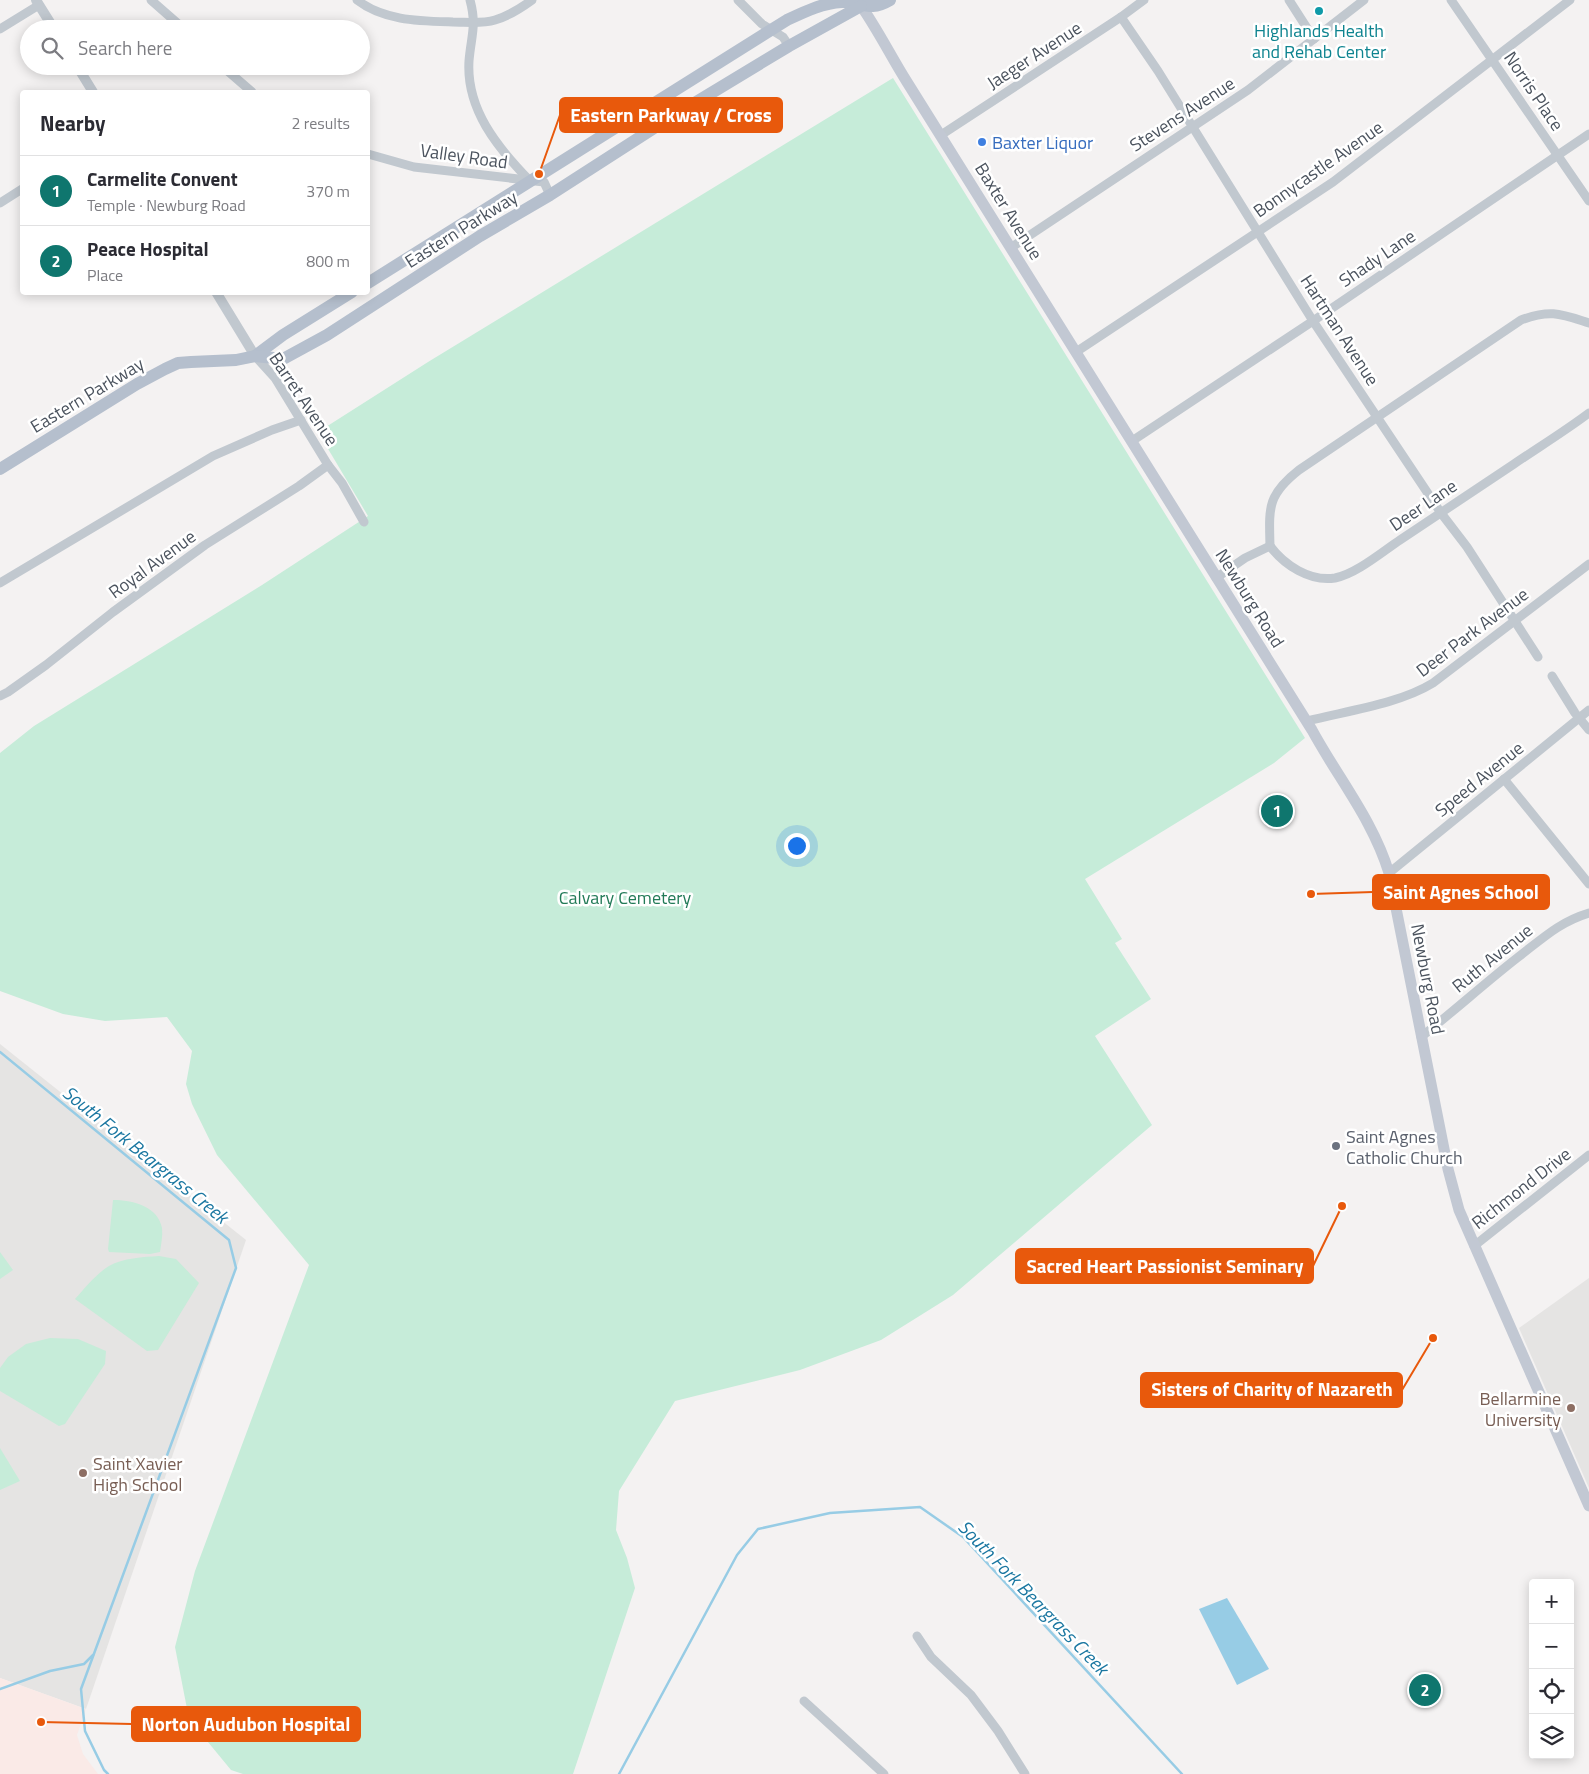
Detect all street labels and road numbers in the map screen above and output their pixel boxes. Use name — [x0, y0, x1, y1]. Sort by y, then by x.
street label: Jaeger Avenue — [981, 14, 1087, 96]
street label: Norris Place — [1497, 46, 1571, 136]
street label: Stevens Avenue — [1124, 70, 1240, 158]
street label: Bonnycastle Avenue — [1247, 114, 1389, 224]
street label: Valley Road — [419, 137, 509, 175]
street label: Baxter Avenue — [968, 157, 1050, 265]
street label: Eastern Parkway — [399, 183, 523, 274]
street label: Shady Lane — [1333, 222, 1421, 294]
street label: Hartman Avenue — [1294, 269, 1386, 391]
street label: Barret Avenue — [263, 347, 345, 451]
street label: Eastern Parkway — [25, 350, 149, 440]
street label: Deer Lane — [1384, 472, 1462, 538]
street label: Royal Avenue — [103, 523, 201, 605]
street label: Newburg Road — [1209, 543, 1291, 653]
street label: Deer Park Avenue — [1410, 581, 1534, 683]
street label: Speed Avenue — [1429, 735, 1529, 823]
street label: Ruth Avenue — [1446, 917, 1538, 999]
street label: Newburg Road — [1404, 921, 1452, 1037]
street label: Richmond Drive — [1466, 1141, 1576, 1235]

